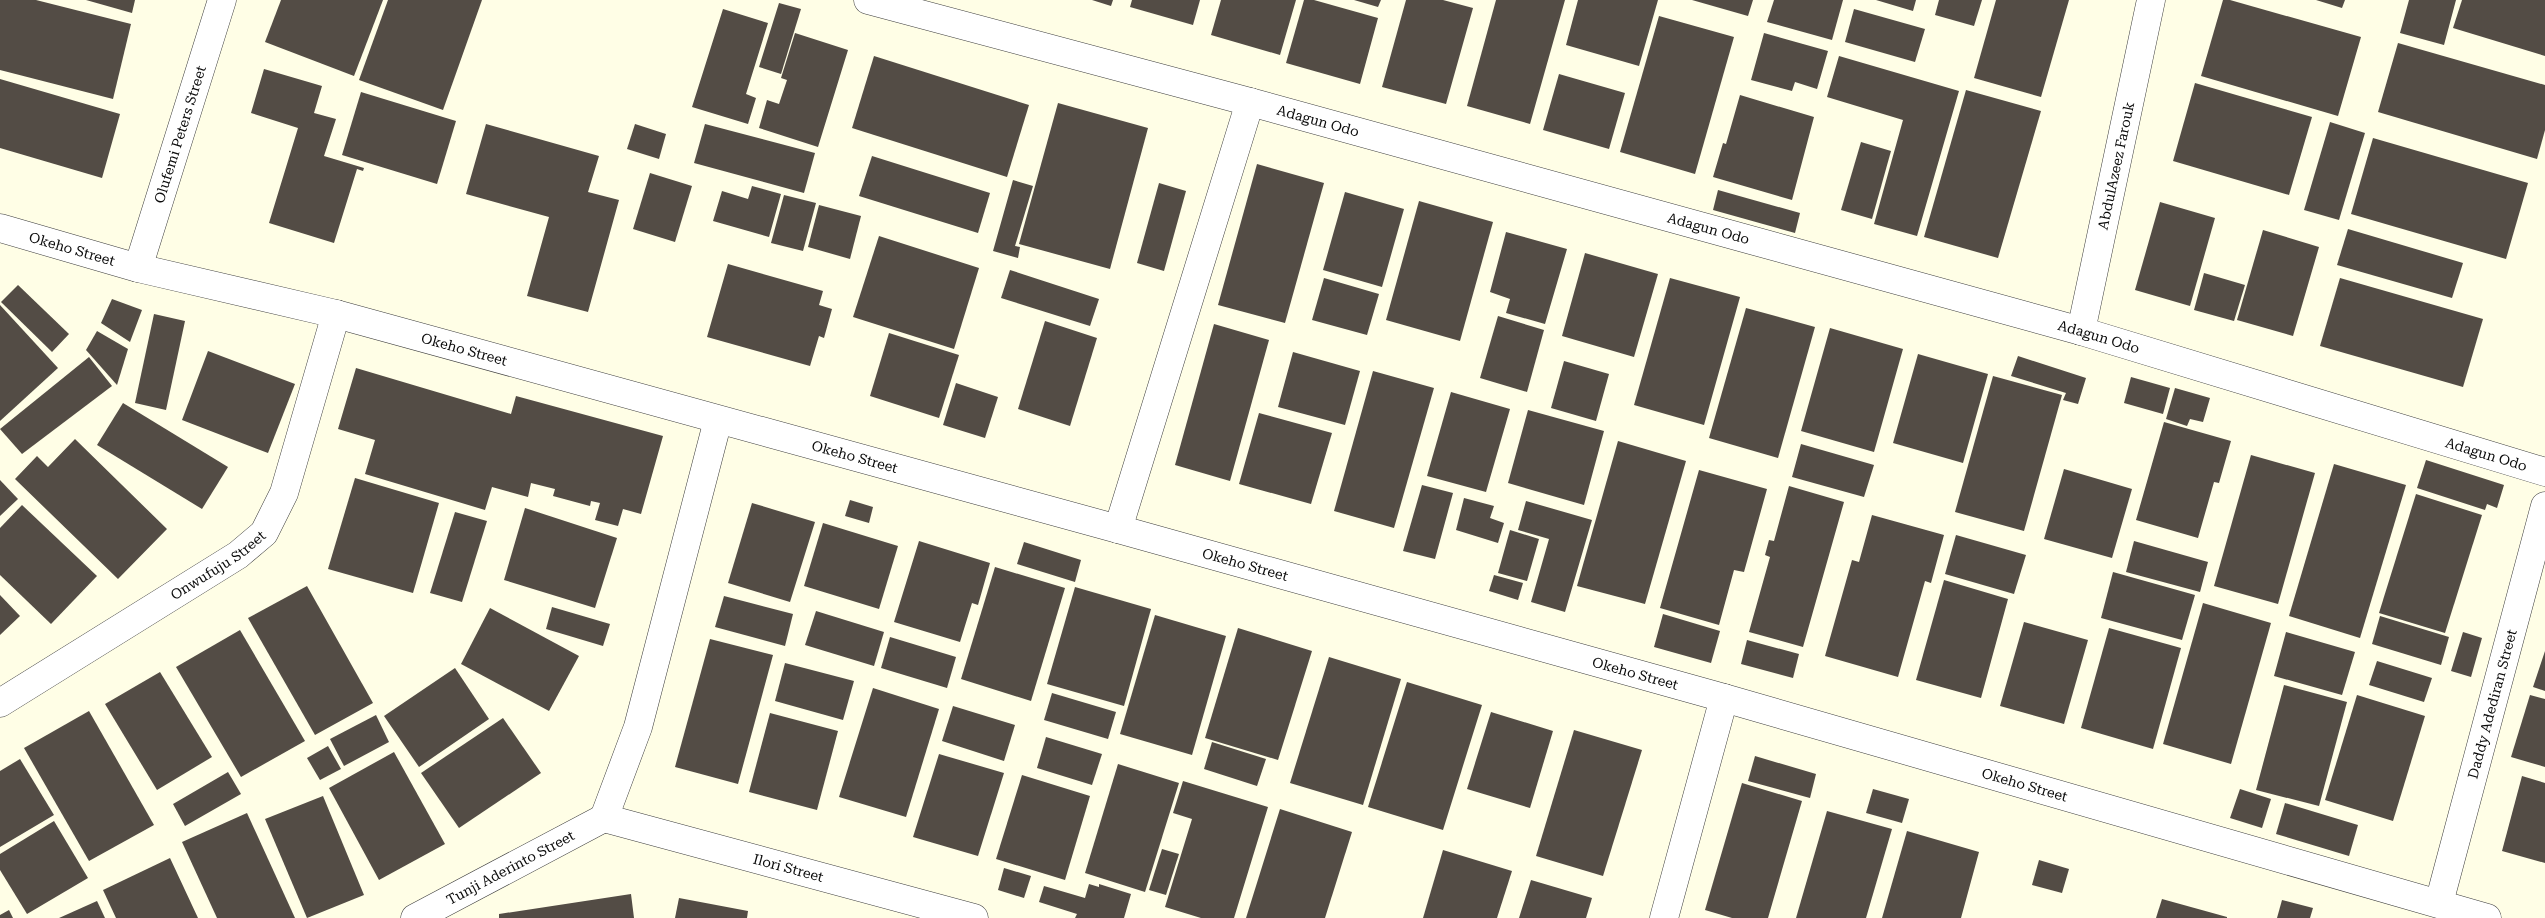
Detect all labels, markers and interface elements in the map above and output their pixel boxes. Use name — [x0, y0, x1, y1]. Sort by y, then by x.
street label: Olufemi Peters Street — [151, 64, 209, 205]
street label: AbdulAzeez Farouk — [2095, 100, 2137, 231]
street label: Adagun Odo — [1275, 102, 1361, 140]
street label: Adagun Odo — [1666, 209, 1751, 247]
street label: Okeho Street — [27, 229, 117, 269]
street label: Adagun Odo — [2056, 317, 2142, 356]
street label: Okeho Street — [419, 330, 509, 369]
street label: Adagun Odo — [2444, 434, 2529, 474]
street label: Okeho Street — [810, 437, 900, 476]
street label: Onwufuju Street — [168, 527, 269, 603]
street label: Okeho Street — [1200, 545, 1290, 584]
street label: Daddy Adediran Street — [2465, 627, 2520, 780]
street label: Okeho Street — [1590, 654, 1680, 693]
street label: Okeho Street — [1980, 765, 2069, 805]
street label: Tunji Aderinto Street — [444, 827, 577, 908]
street label: Ilori Street — [751, 851, 825, 885]

